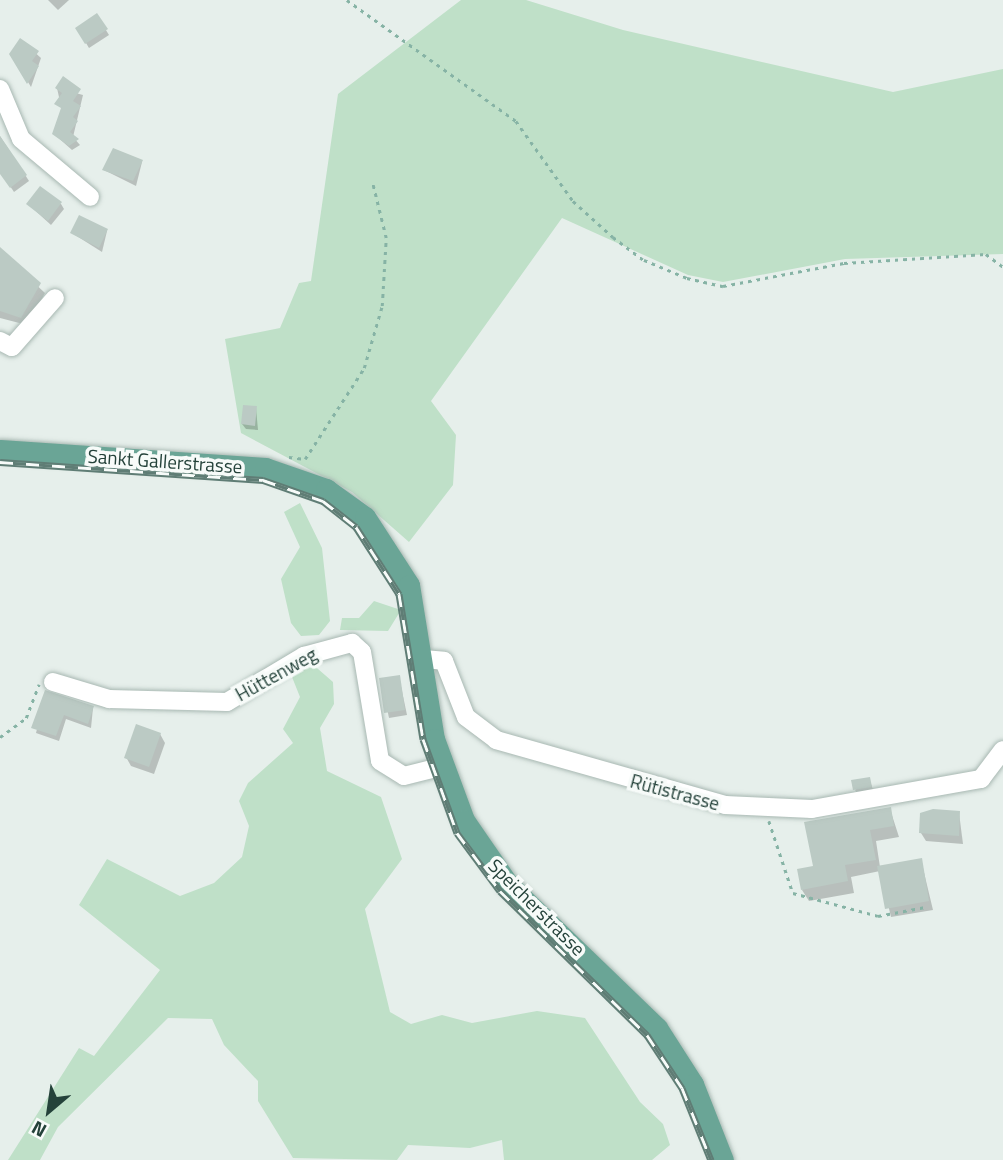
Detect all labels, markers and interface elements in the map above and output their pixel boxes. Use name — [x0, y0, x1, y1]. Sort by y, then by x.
street label: Sankt Gallerstrasse — [87, 444, 243, 478]
street label: Hüttenweg — [231, 642, 321, 706]
street label: Rütistrasse — [628, 769, 722, 815]
street label: Speicherstrasse — [484, 854, 590, 960]
north arrow — [14, 1076, 84, 1146]
text: N — [26, 1114, 51, 1146]

